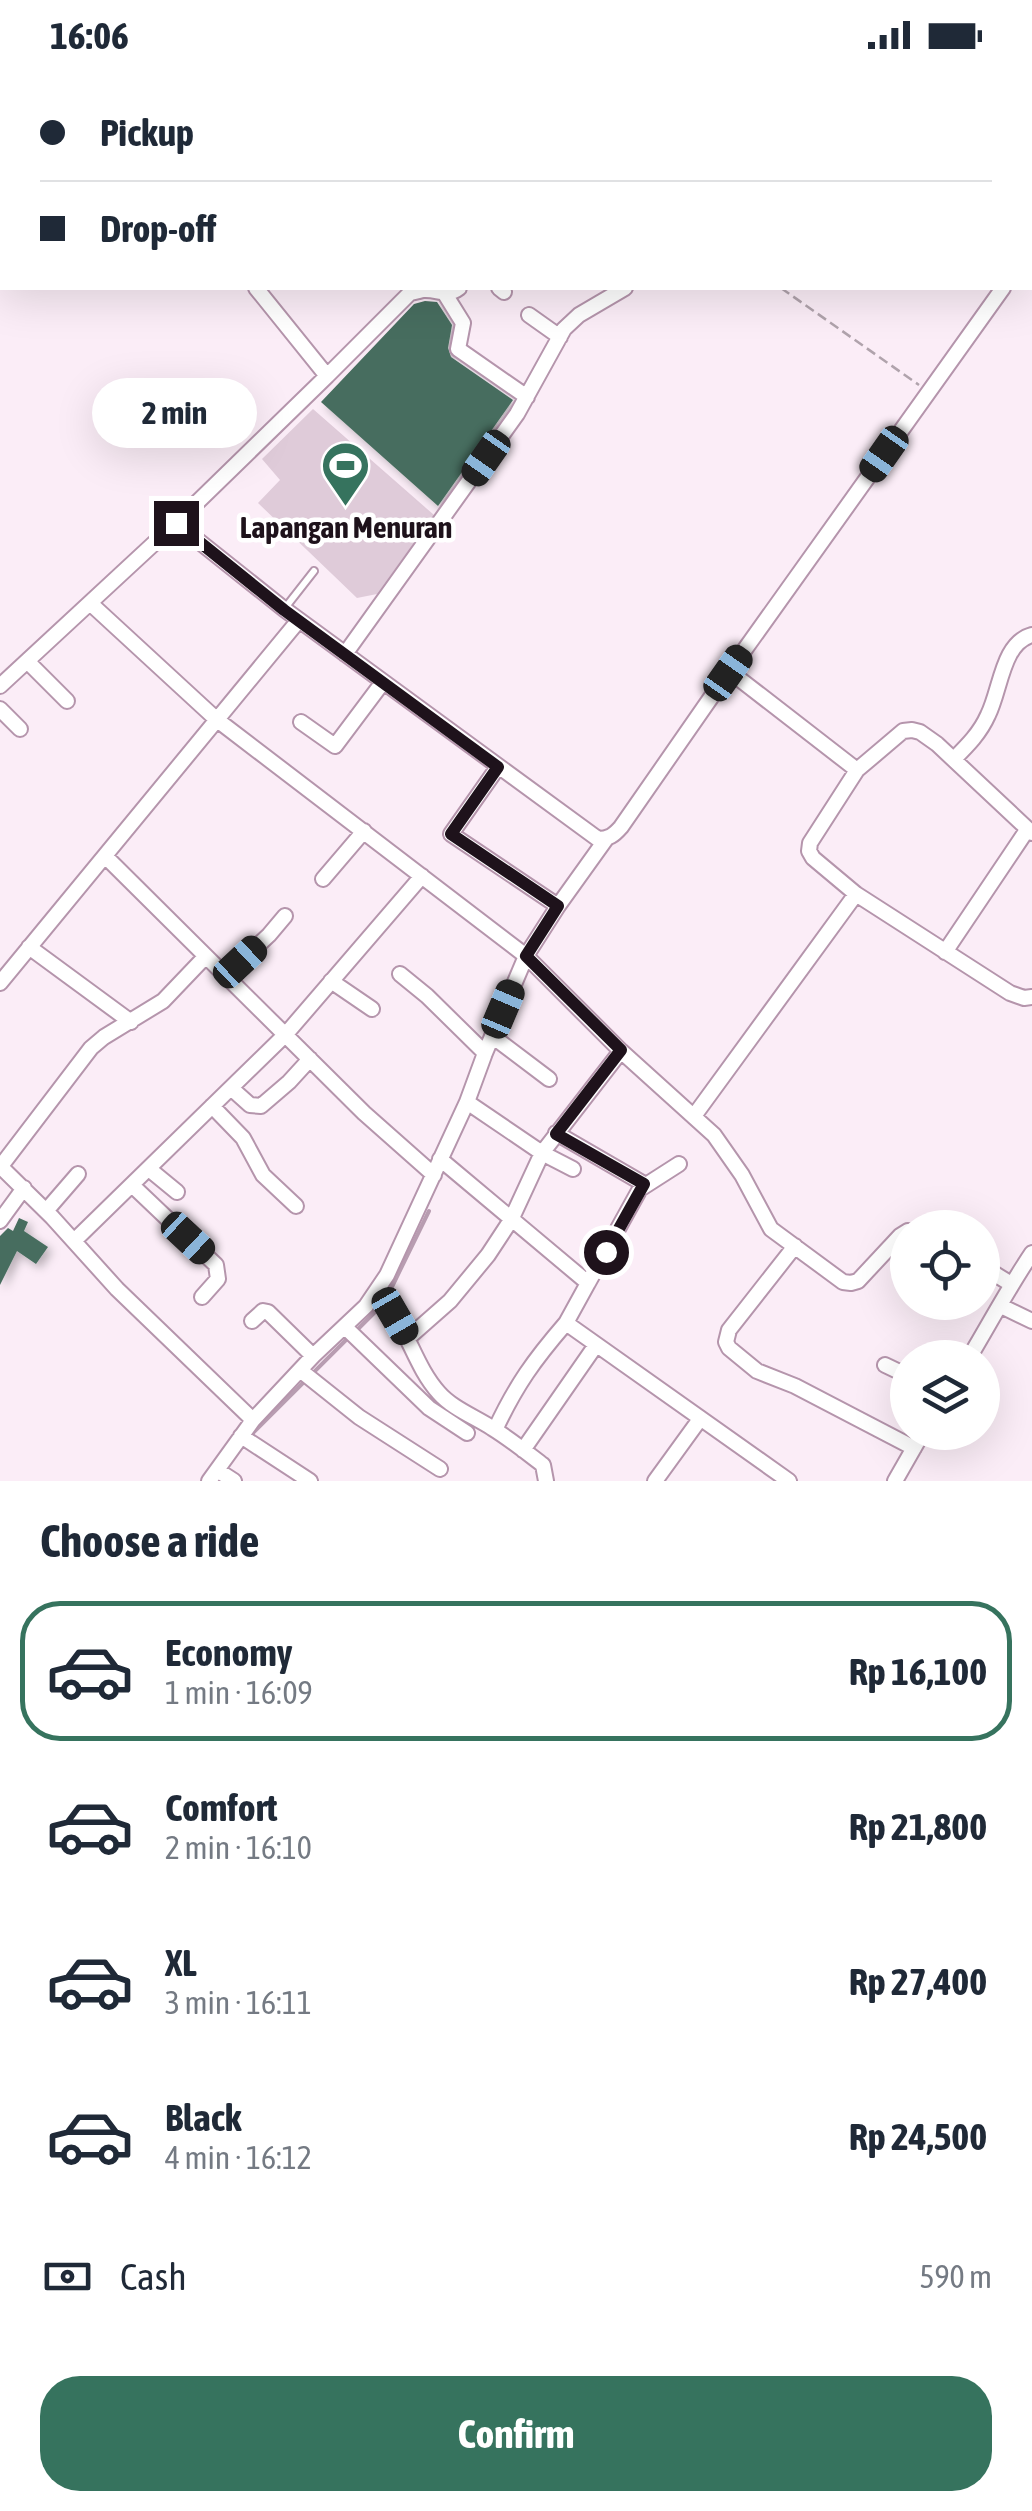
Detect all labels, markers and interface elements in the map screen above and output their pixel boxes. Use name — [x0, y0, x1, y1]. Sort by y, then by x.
text: 16:06 — [50, 14, 129, 57]
text: Pickup — [100, 111, 194, 154]
text: Drop-off — [100, 207, 216, 250]
callout: 2 min — [94, 378, 258, 448]
text: 2 min — [142, 394, 207, 431]
car — [855, 421, 913, 487]
car — [457, 425, 515, 491]
sports icon: Lapangan Menuran — [320, 440, 372, 508]
route end — [154, 501, 199, 546]
place label: Lapangan Menuran — [240, 510, 452, 544]
car — [699, 640, 757, 706]
car — [208, 931, 272, 993]
car — [477, 976, 529, 1042]
car — [156, 1207, 220, 1269]
map controls — [890, 1210, 1000, 1450]
button: locate — [890, 1210, 1000, 1320]
route start — [584, 1230, 629, 1275]
car — [367, 1283, 423, 1349]
button: layers — [890, 1340, 1000, 1450]
text: Choose a ride — [40, 1515, 259, 1567]
icon: car — [45, 1626, 135, 1716]
text: Economy — [165, 1631, 292, 1674]
text: Rp 16,100 — [849, 1650, 987, 1693]
text: 1 min · 16:09 — [165, 1674, 312, 1711]
icon: car — [45, 1781, 135, 1871]
text: Comfort — [165, 1786, 277, 1829]
text: Rp 21,800 — [849, 1805, 987, 1848]
text: 2 min · 16:10 — [165, 1829, 312, 1866]
icon: car — [45, 1936, 135, 2026]
text: XL — [165, 1941, 197, 1984]
text: Rp 27,400 — [849, 1960, 987, 2003]
text: 3 min · 16:11 — [165, 1984, 312, 2021]
icon: car — [45, 2091, 135, 2181]
text: Black — [165, 2096, 242, 2139]
text: Rp 24,500 — [849, 2115, 987, 2158]
text: 4 min · 16:12 — [165, 2139, 312, 2176]
icon: cash — [40, 2249, 95, 2304]
text: Cash — [120, 2255, 187, 2298]
text: 590 m — [919, 2258, 992, 2295]
button: Confirm — [40, 2376, 992, 2491]

